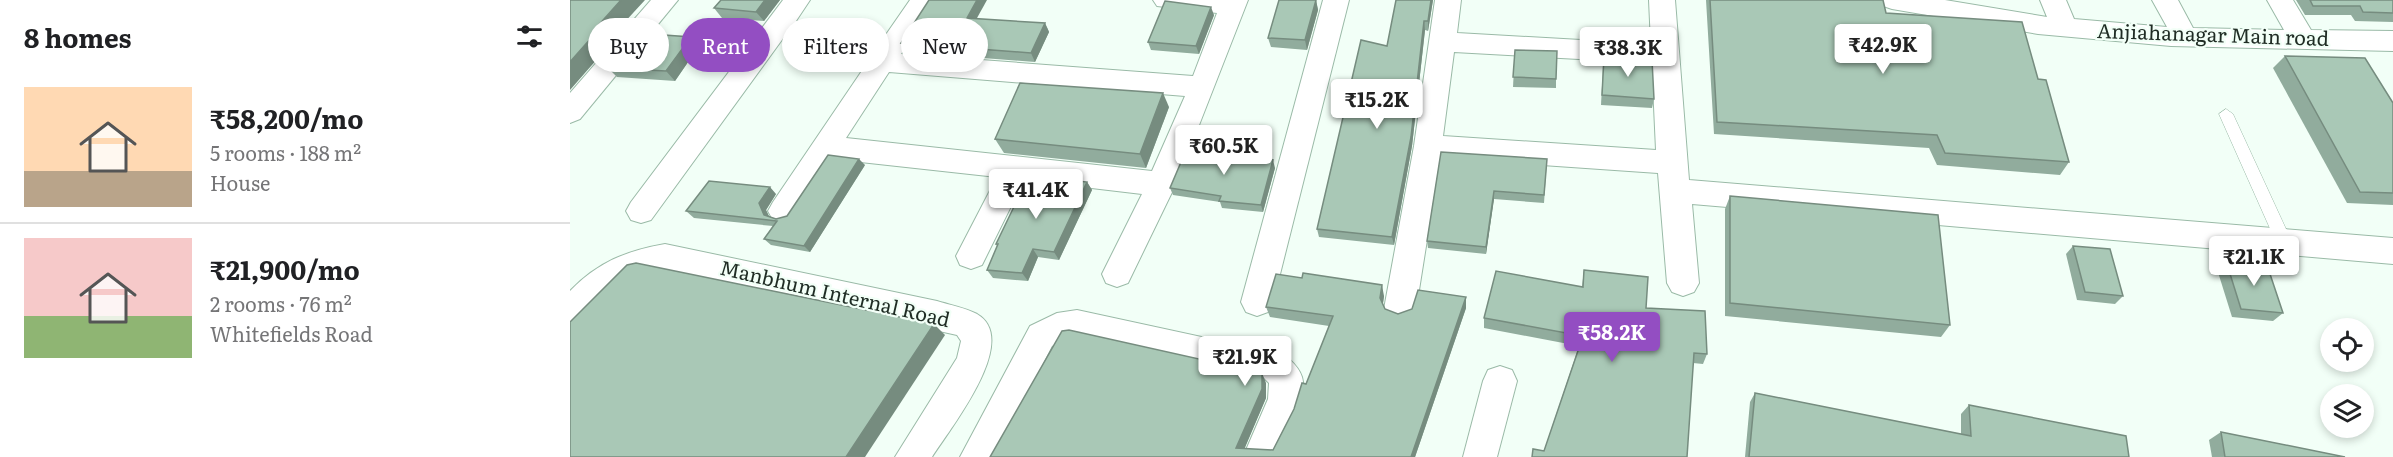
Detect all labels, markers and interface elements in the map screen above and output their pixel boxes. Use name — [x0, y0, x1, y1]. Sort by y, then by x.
street label: Anjiahanagar Main road — [2097, 14, 2329, 52]
text: 8 homes — [24, 17, 132, 56]
chip: Buy — [588, 18, 669, 72]
chip: Rent — [681, 18, 770, 72]
chip: Filters — [782, 18, 889, 72]
chip: New — [901, 18, 988, 72]
icon: filters — [513, 20, 546, 53]
pin: ₹42.9K — [1834, 24, 1932, 75]
pin: ₹38.3K — [1579, 27, 1677, 78]
text: ₹42.9K — [1849, 28, 1917, 58]
text: ₹38.3K — [1594, 31, 1662, 61]
pin: ₹15.2K — [1328, 79, 1426, 130]
text: ₹15.2K — [1345, 83, 1409, 113]
text: ₹58,200/mo — [210, 98, 363, 137]
icon: home — [72, 111, 144, 183]
pin: ₹60.5K — [1175, 125, 1273, 176]
text: ₹60.5K — [1189, 129, 1259, 159]
text: 5 rooms · 188 m² — [210, 137, 361, 167]
text: House — [210, 167, 270, 197]
pin: ₹41.4K — [987, 169, 1085, 220]
text: ₹41.4K — [1003, 173, 1069, 203]
pin: ₹21.1K — [2205, 236, 2303, 287]
text: ₹21.1K — [2223, 240, 2285, 270]
text: ₹21,900/mo — [210, 249, 360, 288]
street label: Manbhum Internal Road — [717, 251, 953, 333]
icon: home — [72, 262, 144, 334]
text: 2 rooms · 76 m² — [210, 288, 352, 318]
pin: ₹58.2K — [1563, 312, 1661, 363]
text: ₹58.2K — [1578, 316, 1646, 346]
text: Whitefields Road — [210, 318, 373, 348]
map controls — [2320, 318, 2374, 438]
button: locate — [2320, 318, 2374, 372]
pin: ₹21.9K — [1196, 336, 1294, 387]
text: ₹21.9K — [1212, 340, 1278, 370]
button: layers — [2320, 384, 2374, 438]

